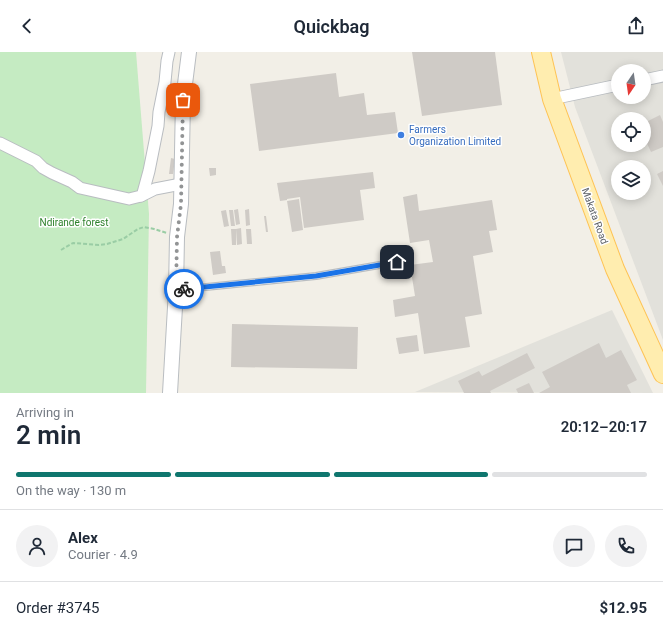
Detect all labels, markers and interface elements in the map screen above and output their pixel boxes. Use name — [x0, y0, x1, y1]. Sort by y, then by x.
icon: back — [16, 15, 38, 37]
icon: share — [625, 15, 647, 37]
text: Quickbag — [293, 16, 370, 37]
north arrow — [611, 64, 651, 104]
map controls — [611, 64, 651, 200]
pin — [166, 83, 200, 117]
icon: bag — [172, 89, 194, 111]
button: locate — [611, 112, 651, 152]
place label: Farmers Organization Limited — [409, 124, 501, 147]
marker: Farmers Organization Limited — [396, 130, 406, 140]
button: layers — [611, 160, 651, 200]
street label: Makata Road — [580, 186, 610, 246]
park label: Ndirande forest — [40, 217, 109, 228]
pin — [380, 245, 414, 279]
icon: home — [386, 251, 408, 273]
courier — [164, 269, 204, 309]
icon: bike — [173, 278, 195, 300]
text: Arriving in — [16, 405, 74, 420]
text: 20:12–20:17 — [561, 418, 647, 436]
text: 2 min — [16, 420, 81, 450]
text: On the way · 130 m — [16, 483, 126, 498]
button: person — [16, 525, 58, 567]
button: chat — [553, 525, 595, 567]
button: phone — [605, 525, 647, 567]
text: Alex — [68, 529, 98, 547]
text: Courier · 4.9 — [68, 547, 138, 562]
text: Order #3745 — [16, 599, 99, 617]
text: $12.95 — [600, 599, 647, 617]

